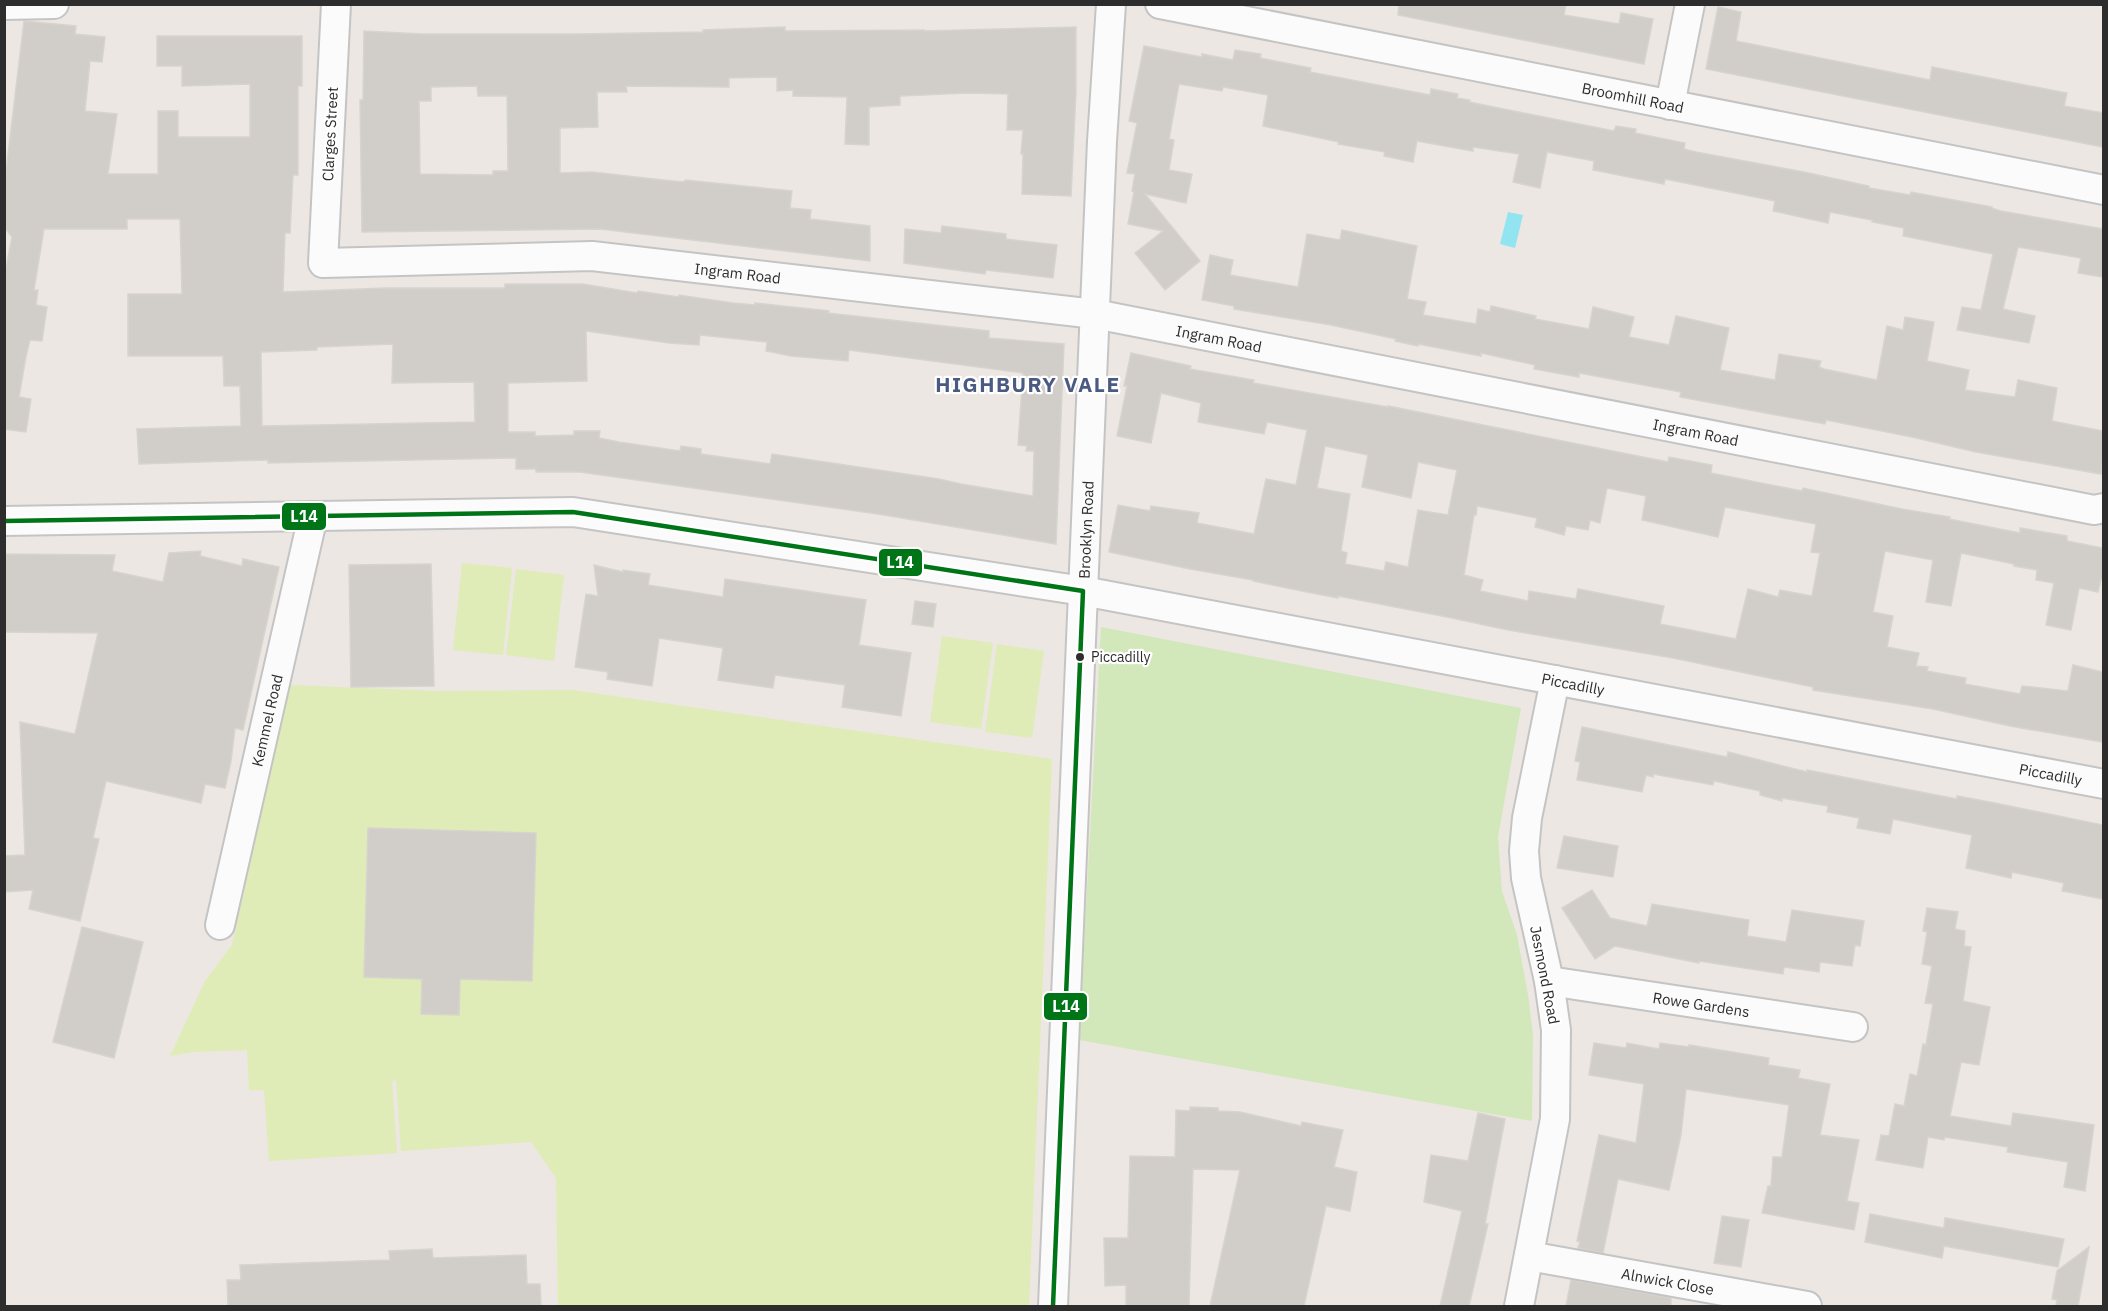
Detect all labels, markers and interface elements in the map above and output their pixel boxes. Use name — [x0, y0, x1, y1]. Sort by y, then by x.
street label: Broomhill Road — [1580, 78, 1686, 117]
street label: Clarges Street — [318, 86, 342, 182]
street label: Ingram Road — [693, 258, 782, 287]
street label: Ingram Road — [1174, 321, 1263, 356]
district label: HIGHBURY VALE — [935, 370, 1121, 398]
street label: Ingram Road — [1651, 414, 1740, 450]
street label: Brooklyn Road — [1074, 480, 1097, 579]
line badge: L14 — [281, 502, 327, 531]
text: L14 — [290, 506, 318, 526]
line badge: L14 — [878, 548, 923, 577]
text: L14 — [886, 552, 914, 572]
place label: Piccadilly — [1091, 648, 1150, 666]
marker: Piccadilly — [1074, 651, 1086, 663]
street label: Piccadilly — [1540, 668, 1607, 699]
street label: Kemmel Road — [247, 672, 286, 768]
street label: Piccadilly — [2018, 759, 2084, 789]
street label: Jesmond Road — [1526, 924, 1564, 1026]
street label: Rowe Gardens — [1652, 987, 1751, 1021]
line badge: L14 — [1043, 992, 1088, 1021]
text: L14 — [1052, 996, 1080, 1016]
street label: Alnwick Close — [1620, 1263, 1716, 1299]

